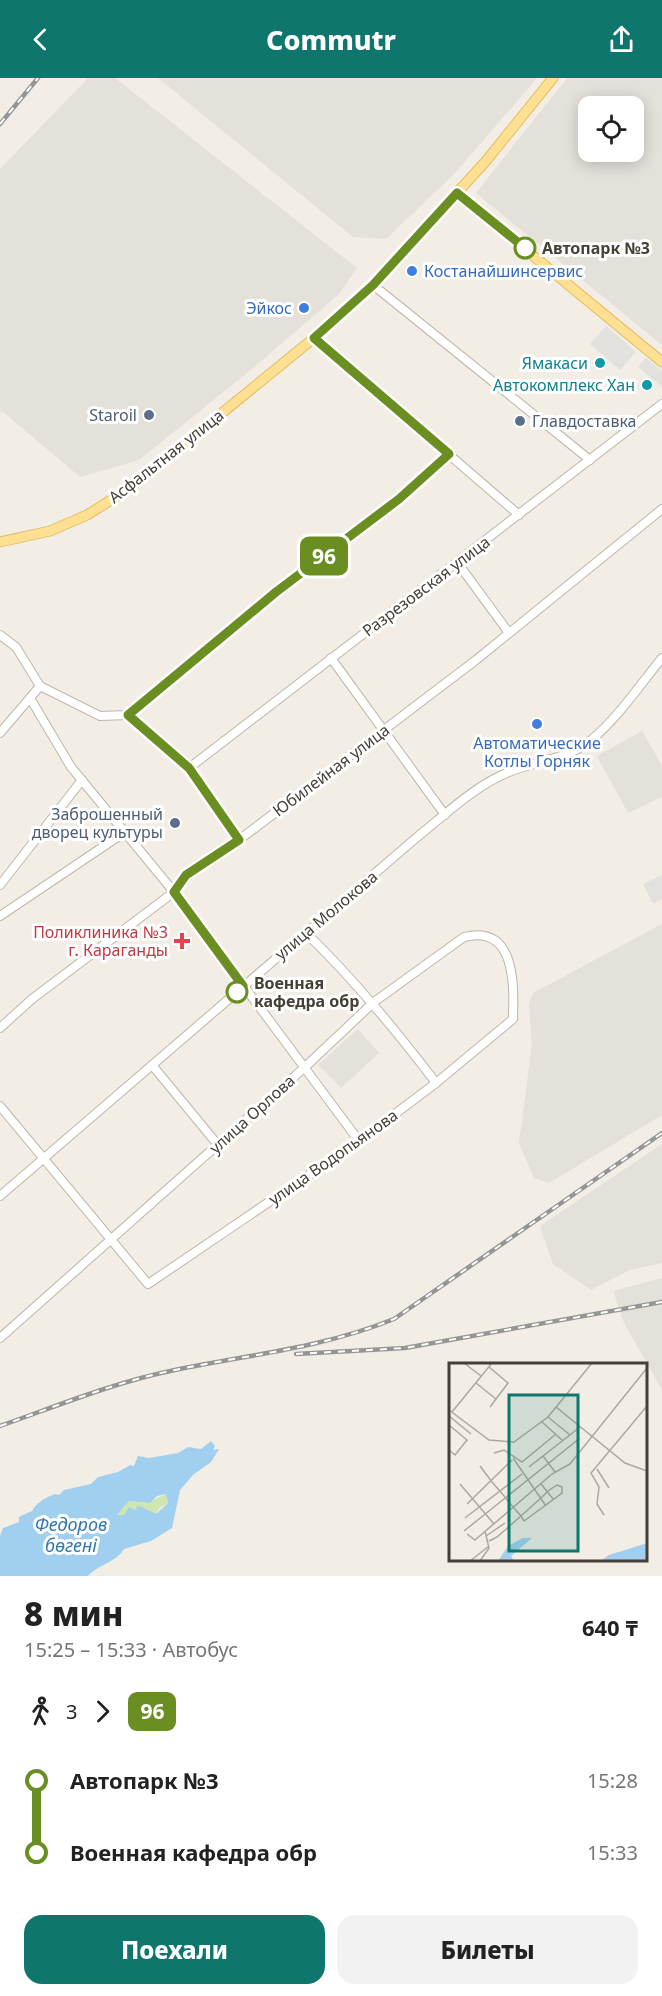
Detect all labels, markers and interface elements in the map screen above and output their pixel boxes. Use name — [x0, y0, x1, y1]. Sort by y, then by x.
text: Commutr — [266, 21, 396, 58]
icon: back — [24, 23, 57, 56]
icon: share — [605, 23, 638, 56]
map controls — [578, 96, 644, 162]
button: locate — [578, 96, 644, 162]
marker: Автопарк №3 — [514, 237, 536, 259]
place label: Автопарк №3 — [542, 237, 650, 259]
place label: Костанайшинсервис — [424, 260, 583, 282]
marker: Костанайшинсервис — [405, 264, 419, 278]
place label: Эйкос — [246, 297, 292, 319]
marker: Эйкос — [297, 301, 311, 315]
place label: Ямакаси — [522, 352, 588, 374]
marker: Ямакаси — [593, 356, 607, 370]
place label: Автокомплекс Хан — [493, 374, 635, 396]
marker: Автокомплекс Хан — [640, 378, 654, 392]
place label: Staroil — [89, 404, 137, 426]
street label: Асфальтная улица — [104, 404, 228, 508]
marker: Staroil — [142, 408, 156, 422]
place label: Главдоставка — [532, 410, 637, 432]
marker: Главдоставка — [513, 414, 527, 428]
street label: Разрезовская улица — [358, 531, 494, 641]
line badge: 96 — [297, 536, 351, 576]
text: 96 — [312, 542, 336, 570]
marker: Автоматические Котлы Горняк — [530, 717, 544, 731]
street label: Юбилейная улица — [268, 719, 394, 821]
place label: Автоматические Котлы Горняк — [473, 732, 601, 772]
place label: Заброшенный дворец культуры — [32, 803, 163, 843]
marker: Заброшенный дворец культуры — [168, 816, 182, 830]
street label: улица Молокова — [270, 865, 382, 965]
place label: Поликлиника №3 г. Караганды — [33, 921, 168, 961]
marker: Поликлиника №3 г. Караганды — [173, 932, 191, 950]
place label: Военная кафедра обр — [254, 972, 359, 1012]
marker: Военная кафедра обр — [226, 981, 248, 1003]
street label: улица Орлова — [204, 1070, 300, 1158]
street label: улица Водопьянова — [264, 1104, 402, 1210]
inset map — [449, 1363, 647, 1561]
water label: Федоров бөгені — [35, 1512, 107, 1557]
text: 8 мин — [24, 1591, 124, 1636]
text: 640 ₸ — [582, 1612, 638, 1642]
text: 15:25 – 15:33 · Автобус — [24, 1636, 238, 1663]
icon: walk — [24, 1695, 57, 1728]
icon: forward — [86, 1695, 119, 1728]
text: 96 — [140, 1697, 164, 1725]
text: 3 — [66, 1698, 77, 1725]
text: Автопарк №3 — [70, 1765, 219, 1795]
text: 15:28 — [587, 1767, 638, 1794]
text: Военная кафедра обр — [70, 1837, 317, 1867]
text: 15:33 — [587, 1839, 638, 1866]
button: Поехали — [24, 1915, 325, 1984]
button: Билеты — [337, 1915, 638, 1984]

